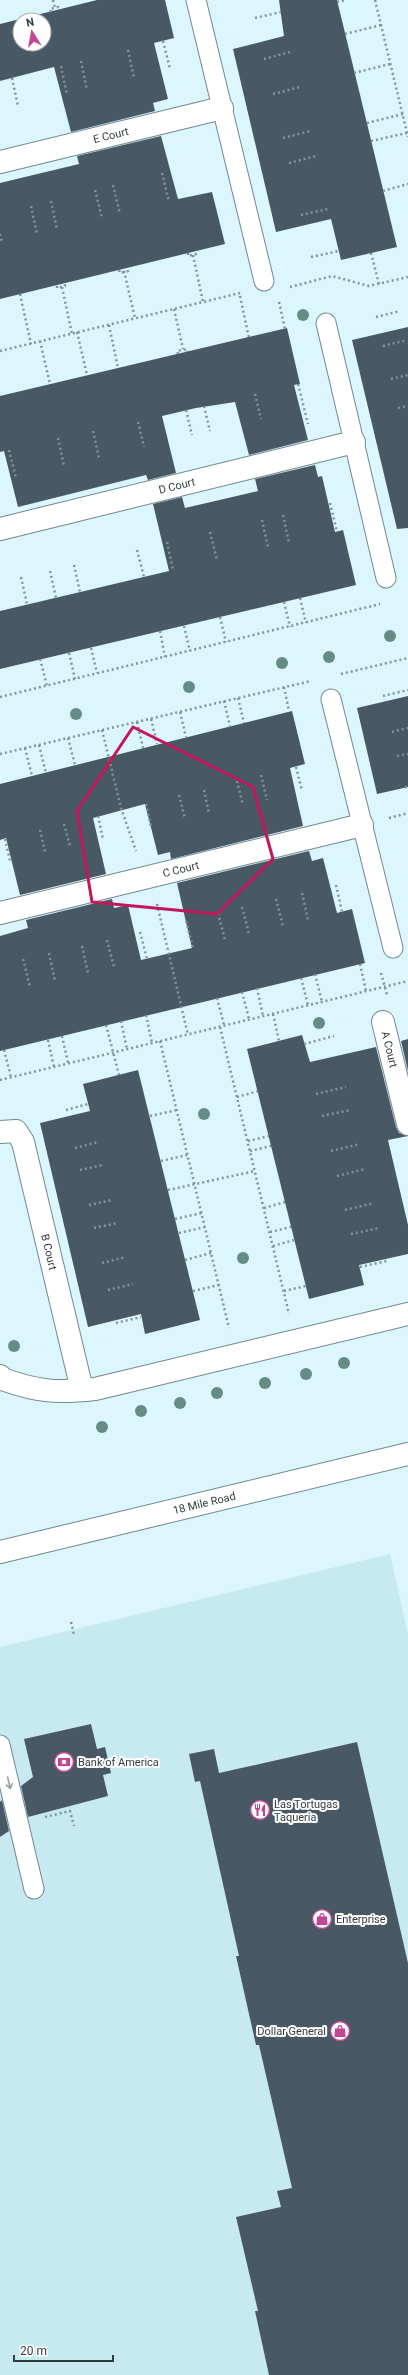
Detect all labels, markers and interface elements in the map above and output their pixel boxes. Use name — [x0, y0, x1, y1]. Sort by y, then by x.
north arrow — [12, 12, 52, 52]
text: N — [25, 16, 35, 30]
street label: E Court — [92, 125, 130, 146]
street label: D Court — [157, 475, 197, 497]
street label: C Court — [161, 859, 201, 880]
street label: A Court — [378, 1030, 400, 1069]
street label: B Court — [38, 1233, 59, 1272]
street label: 18 Mile Road — [172, 1490, 237, 1517]
bank icon: Bank of America — [53, 1751, 75, 1773]
place label: Bank of America — [78, 1756, 159, 1769]
one-way arrow — [6, 1776, 13, 1789]
place label: Las Tortugas Taqueria — [274, 1798, 338, 1824]
restaurant icon: Las Tortugas Taqueria — [249, 1799, 271, 1821]
shop icon: Enterprise — [311, 1908, 333, 1930]
place label: Enterprise — [336, 1913, 386, 1926]
shop icon: Dollar General — [329, 2020, 351, 2042]
place label: Dollar General — [257, 2025, 326, 2038]
scale bar — [14, 2337, 113, 2363]
text: 20 m — [20, 2344, 47, 2358]

